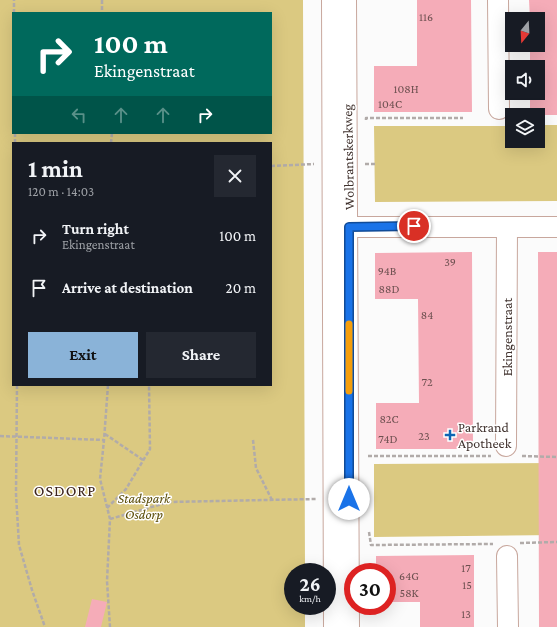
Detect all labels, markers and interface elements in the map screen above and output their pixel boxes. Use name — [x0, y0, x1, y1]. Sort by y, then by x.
house number: 116 — [419, 10, 433, 24]
north arrow — [505, 12, 545, 52]
map controls — [505, 12, 545, 148]
icon: right — [28, 28, 80, 80]
text: 100 m — [94, 28, 168, 59]
button: sound — [505, 60, 545, 100]
text: Ekingenstraat — [94, 61, 195, 81]
house number: 108H — [393, 82, 419, 96]
house number: 104C — [378, 97, 402, 111]
icon: left — [68, 104, 90, 126]
icon: ahead — [110, 104, 132, 126]
icon: ahead — [152, 104, 174, 126]
icon: right — [194, 104, 216, 126]
street label: Wolbrantskerkweg — [339, 104, 357, 210]
button: layers — [505, 108, 545, 148]
text: 1 min — [28, 155, 83, 182]
button: close — [214, 155, 256, 197]
text: 120 m · 14:03 — [28, 184, 94, 199]
pin — [397, 209, 431, 243]
icon: arrive — [403, 215, 425, 237]
text: Turn right — [62, 221, 129, 237]
icon: right — [28, 225, 50, 247]
text: 100 m — [219, 228, 256, 244]
text: Ekingenstraat — [62, 237, 135, 252]
house number: 39 — [444, 255, 456, 269]
house number: 94B — [378, 264, 397, 278]
icon: arrive — [28, 277, 50, 299]
text: Arrive at destination — [62, 280, 193, 296]
text: 20 m — [226, 280, 256, 296]
house number: 88D — [379, 282, 399, 296]
street label: Ekingenstraat — [499, 298, 515, 376]
house number: 84 — [421, 308, 433, 322]
button: Exit — [28, 332, 138, 378]
button: Share — [146, 332, 256, 378]
house number: 72 — [421, 375, 433, 389]
house number: 82C — [379, 412, 399, 426]
place label: Parkrand Apotheek — [458, 419, 512, 451]
house number: 23 — [418, 429, 430, 443]
marker: Parkrand Apotheek — [445, 430, 455, 440]
house number: 74D — [378, 432, 398, 446]
position arrow — [328, 478, 370, 520]
district label: OSDORP — [34, 482, 96, 499]
park label: Stadspark Osdorp — [118, 490, 171, 522]
house number: 17 — [461, 561, 471, 575]
speed limit sign: 30 — [344, 563, 396, 615]
house number: 64G — [399, 569, 419, 583]
text: 26 — [299, 573, 321, 595]
house number: 15 — [462, 578, 472, 592]
house number: 58K — [399, 586, 419, 600]
text: km/h — [299, 593, 321, 604]
house number: 13 — [461, 607, 471, 621]

